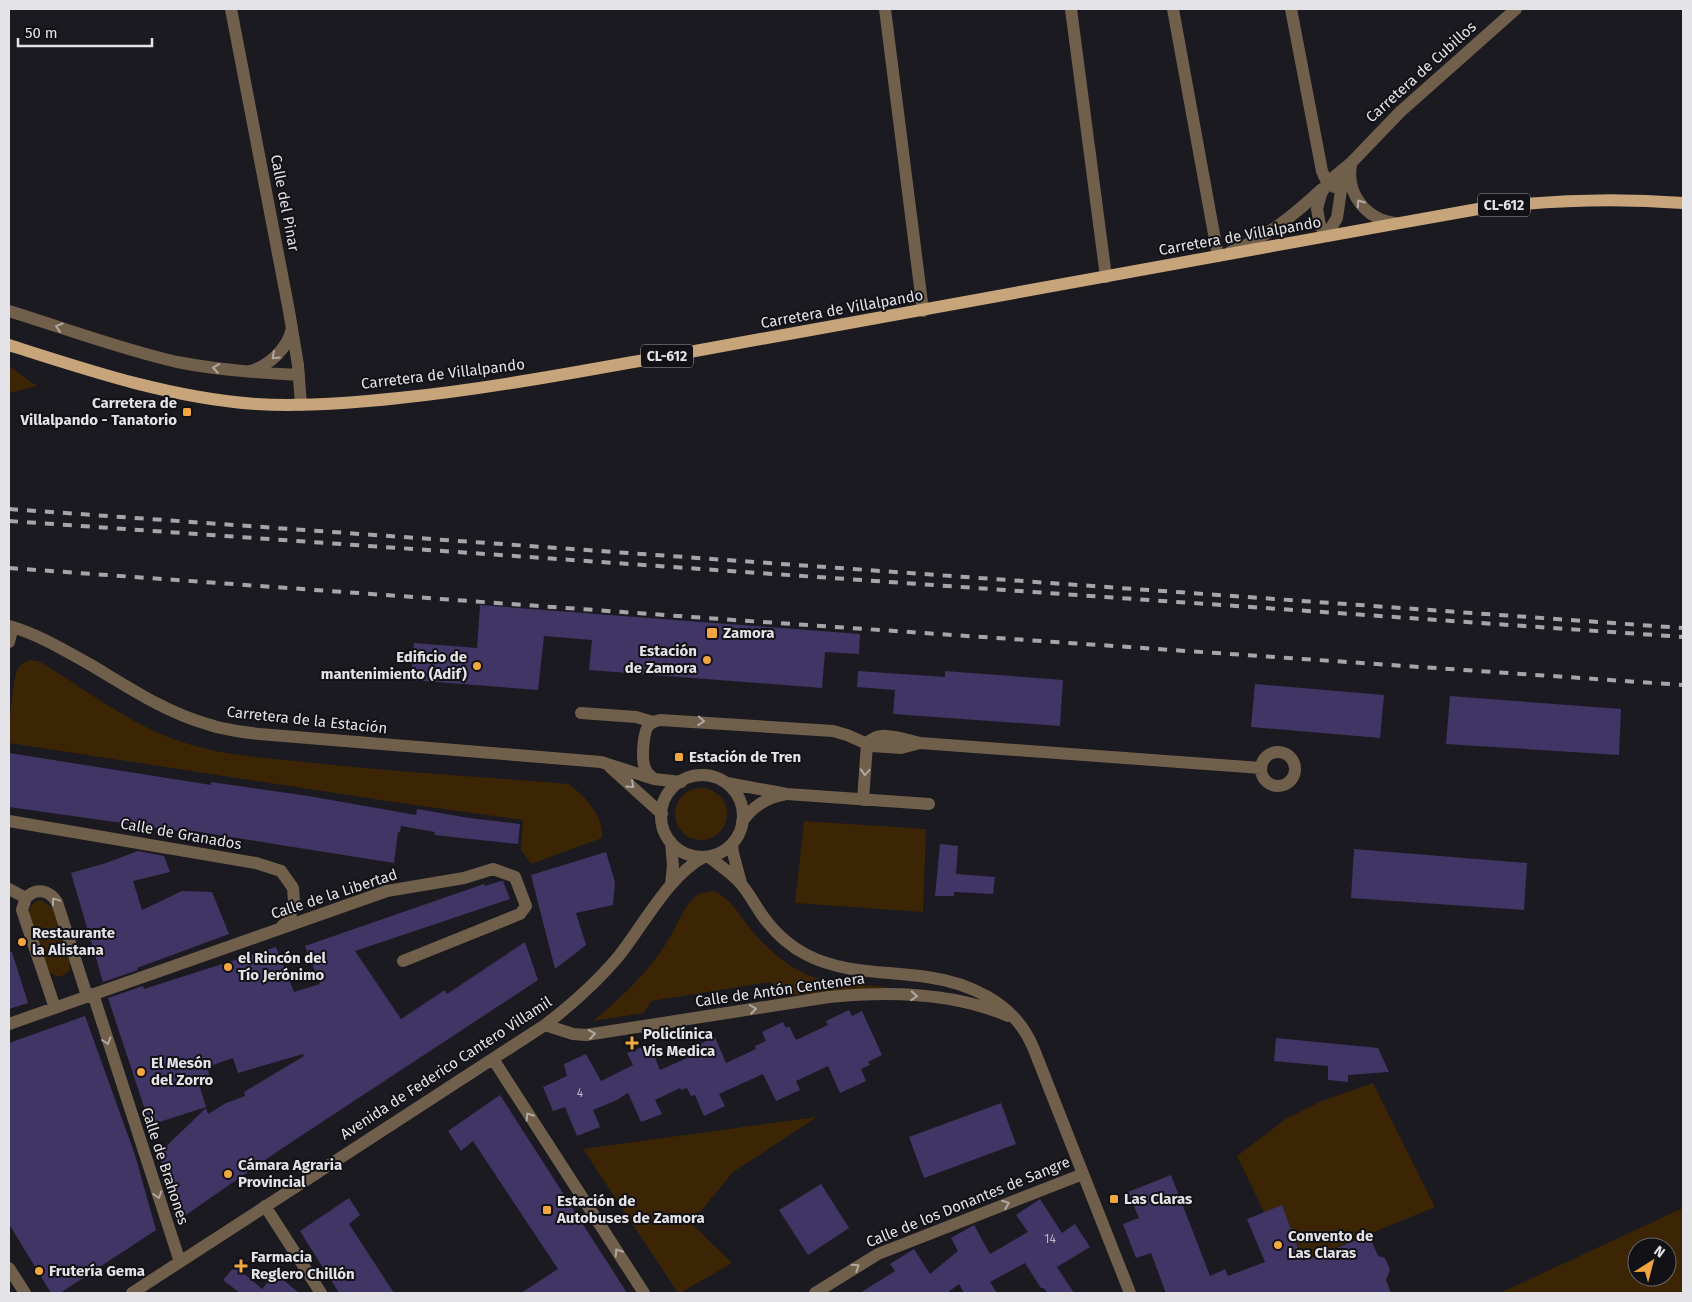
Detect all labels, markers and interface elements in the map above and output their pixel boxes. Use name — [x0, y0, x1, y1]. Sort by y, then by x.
scale bar — [18, 15, 151, 47]
street label: Carretera de Cubillos — [1362, 18, 1480, 126]
text: 50 m — [25, 24, 58, 42]
street label: Calle del Pinar — [267, 153, 303, 253]
road number: CL-612 — [1478, 194, 1530, 216]
one-way arrow — [1357, 199, 1366, 209]
street label: Carretera de Villalpando — [1157, 213, 1323, 259]
street label: Carretera de Villalpando — [759, 286, 925, 332]
one-way arrow — [55, 322, 63, 332]
road number: CL-612 — [641, 344, 693, 368]
one-way arrow — [272, 350, 281, 359]
street label: Carretera de Villalpando — [360, 355, 526, 393]
one-way arrow — [211, 364, 220, 374]
place label: Carretera de Villalpando - Tanatorio — [19, 394, 177, 429]
marker: Carretera de Villalpando - Tanatorio — [181, 406, 193, 418]
place label: Zamora — [723, 624, 774, 642]
marker: Zamora — [705, 626, 719, 640]
place label: Estación de Zamora — [625, 642, 697, 677]
place label: Edificio de mantenimiento (Adif) — [321, 648, 467, 683]
marker: Estación de Zamora — [701, 654, 713, 666]
marker: Edificio de mantenimiento (Adif) — [471, 660, 483, 672]
street label: Carretera de la Estación — [226, 703, 388, 737]
one-way arrow — [697, 716, 705, 727]
place label: Estación de Tren — [689, 748, 801, 766]
marker: Estación de Tren — [673, 751, 685, 763]
one-way arrow — [859, 768, 870, 776]
one-way arrow — [625, 779, 634, 788]
street label: Calle de Granados — [119, 814, 243, 854]
street label: Calle de la Libertad — [269, 865, 399, 923]
one-way arrow — [51, 897, 61, 906]
place label: Restaurante la Alistana — [32, 924, 115, 959]
marker: Restaurante la Alistana — [16, 936, 28, 948]
place label: el Rincón del Tío Jerónimo — [238, 949, 327, 984]
marker: el Rincón del Tío Jerónimo — [222, 961, 234, 973]
street label: Calle de Antón Centenera — [694, 969, 866, 1011]
one-way arrow — [910, 990, 918, 1001]
street label: Avenida de Federico Cantero Villamil — [337, 992, 556, 1143]
one-way arrow — [749, 1004, 757, 1015]
place label: Policlínica Vis Medica — [642, 1025, 715, 1060]
one-way arrow — [589, 1029, 597, 1040]
one-way arrow — [102, 1036, 112, 1044]
marker: Policlínica Vis Medica — [625, 1036, 639, 1050]
place label: El Mesón del Zorro — [151, 1054, 213, 1089]
marker: El Mesón del Zorro — [135, 1066, 147, 1078]
house number: 4 — [577, 1086, 584, 1100]
street label: Calle de Brahones — [138, 1105, 192, 1227]
one-way arrow — [526, 1112, 535, 1122]
street label: Calle de los Donantes de Sangre — [863, 1153, 1073, 1251]
place label: Cámara Agraria Provincial — [238, 1156, 342, 1191]
marker: Cámara Agraria Provincial — [222, 1168, 234, 1180]
place label: Las Claras — [1124, 1190, 1192, 1208]
one-way arrow — [152, 1191, 162, 1199]
place label: Estación de Autobuses de Zamora — [556, 1192, 705, 1227]
marker: Las Claras — [1108, 1193, 1120, 1205]
one-way arrow — [1001, 1200, 1009, 1210]
marker: Estación de Autobuses de Zamora — [541, 1204, 553, 1216]
place label: Convento de Las Claras — [1288, 1227, 1373, 1262]
house number: 14 — [1044, 1232, 1056, 1246]
north arrow — [1627, 1237, 1677, 1287]
marker: Convento de Las Claras — [1272, 1239, 1284, 1251]
text: N — [1651, 1242, 1668, 1261]
place label: Farmacia Reglero Chillón — [251, 1248, 355, 1283]
one-way arrow — [615, 1249, 624, 1258]
marker: Farmacia Reglero Chillón — [235, 1260, 247, 1272]
place label: Frutería Gema — [49, 1262, 145, 1280]
one-way arrow — [850, 1263, 859, 1273]
marker: Frutería Gema — [33, 1265, 45, 1277]

